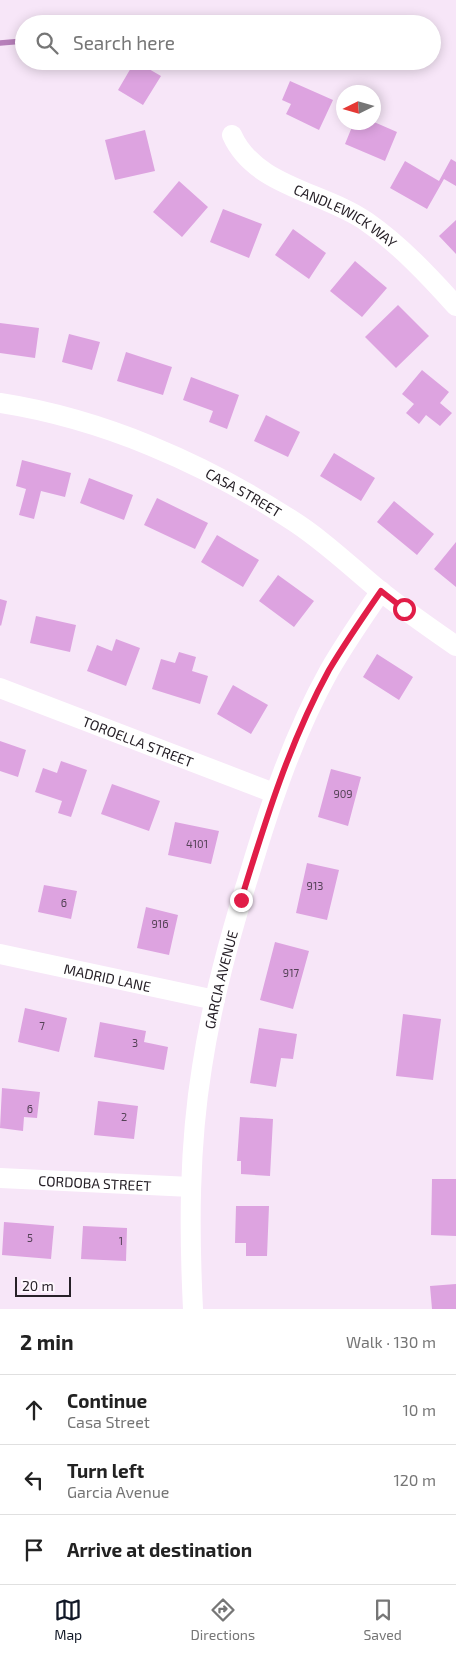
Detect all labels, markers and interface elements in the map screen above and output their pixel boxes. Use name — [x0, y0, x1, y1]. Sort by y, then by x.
search box — [15, 15, 441, 70]
icon: search — [33, 29, 61, 57]
text: Search here — [73, 31, 175, 54]
north arrow — [336, 85, 381, 130]
street label: CANDLEWICK WAY — [291, 180, 401, 251]
street label: CASA STREET — [203, 464, 285, 520]
route start — [393, 598, 416, 621]
street label: TOROELLA STREET — [80, 712, 196, 770]
house number: 909 — [333, 787, 353, 800]
house number: 4101 — [186, 837, 208, 850]
house number: 913 — [307, 879, 323, 892]
route end — [230, 889, 253, 912]
house number: 6 — [61, 896, 67, 909]
house number: 916 — [152, 917, 168, 930]
street label: GARCIA AVENUE — [200, 928, 241, 1030]
street label: MADRID LANE — [62, 959, 153, 995]
house number: 917 — [283, 966, 300, 979]
house number: 7 — [39, 1019, 45, 1032]
house number: 3 — [132, 1036, 138, 1049]
house number: 6 — [27, 1102, 33, 1115]
house number: 2 — [121, 1110, 127, 1123]
street label: CORDOBA STREET — [38, 1171, 152, 1194]
house number: 5 — [27, 1231, 33, 1244]
house number: 1 — [119, 1234, 123, 1247]
scale bar — [15, 1274, 71, 1297]
text: 20 m — [22, 1277, 54, 1294]
text: 2 min — [20, 1329, 74, 1354]
text: Walk · 130 m — [346, 1332, 436, 1351]
text: Continue — [67, 1389, 147, 1412]
icon: ahead — [20, 1396, 48, 1424]
text: 10 m — [402, 1400, 436, 1419]
text: Casa Street — [67, 1412, 150, 1431]
text: Turn left — [67, 1459, 144, 1482]
icon: left — [20, 1466, 48, 1494]
text: 120 m — [393, 1470, 436, 1489]
text: Garcia Avenue — [67, 1482, 169, 1501]
icon: arrive — [20, 1536, 48, 1564]
text: Arrive at destination — [67, 1538, 252, 1561]
tab: Map — [54, 1596, 82, 1643]
tab: Directions — [191, 1596, 255, 1643]
tab: Saved — [363, 1596, 402, 1643]

